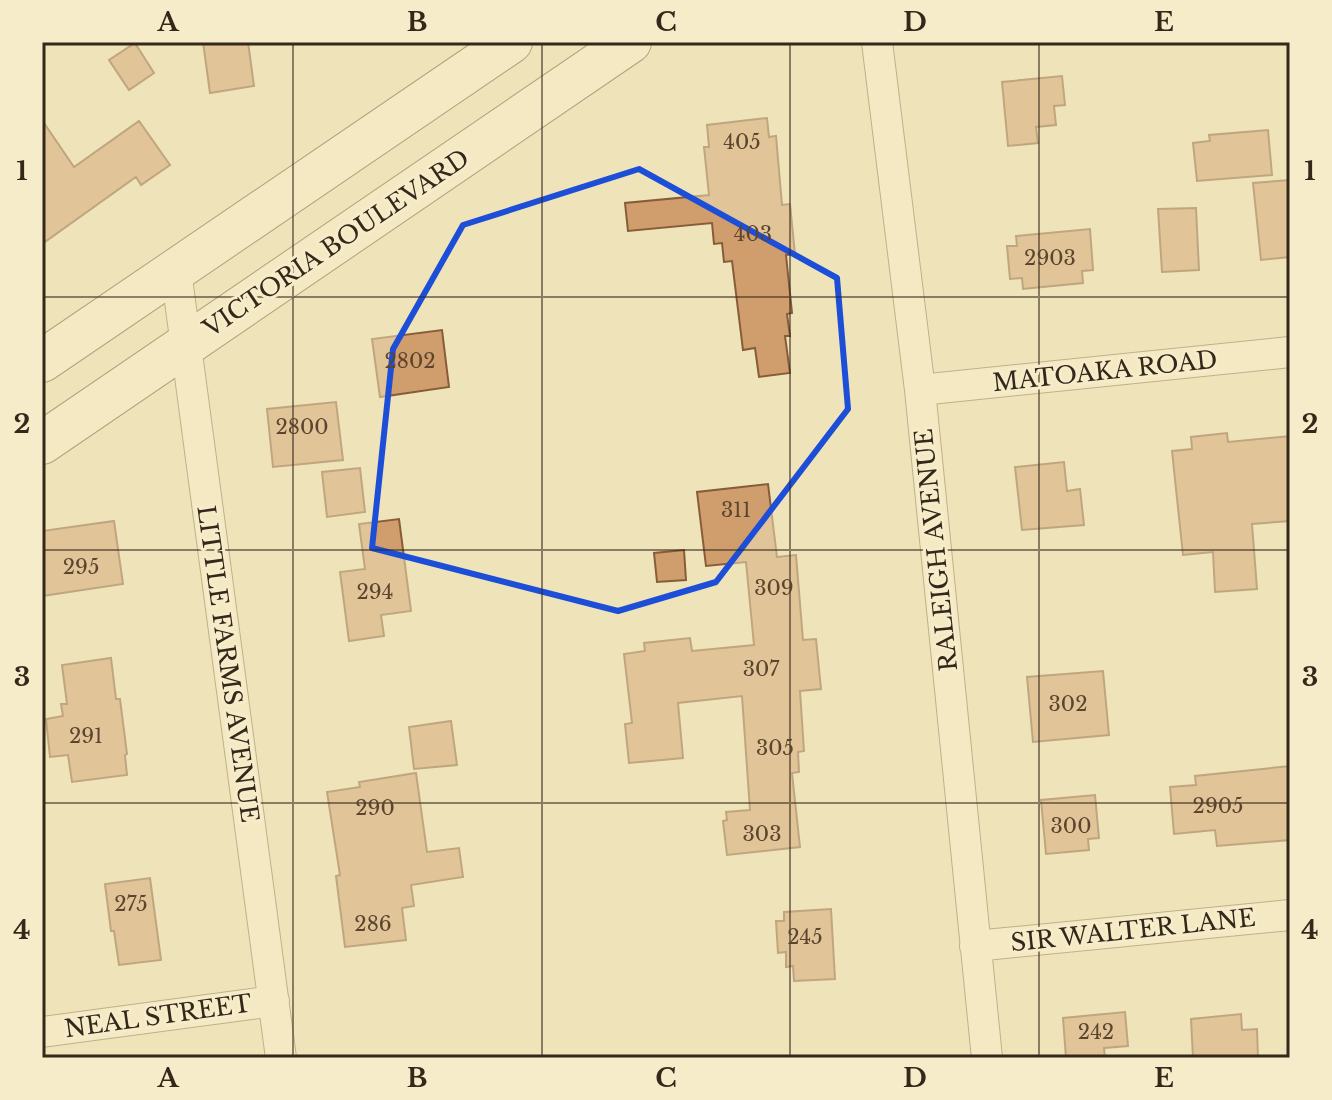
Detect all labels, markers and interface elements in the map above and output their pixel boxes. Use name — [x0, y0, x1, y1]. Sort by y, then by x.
text: A — [156, 6, 179, 38]
text: B — [407, 6, 427, 38]
text: C — [655, 6, 677, 38]
text: D — [903, 6, 927, 38]
text: E — [1154, 6, 1174, 38]
house number: 405 — [723, 130, 761, 154]
street label: VICTORIA BOULEVARD — [197, 143, 474, 344]
text: 1 — [16, 155, 28, 187]
text: 1 — [1304, 155, 1316, 187]
house number: 403 — [734, 222, 772, 246]
house number: 2903 — [1024, 246, 1076, 270]
street label: MATOAKA ROAD — [991, 345, 1219, 397]
house number: 2802 — [384, 349, 436, 373]
text: 2 — [14, 408, 30, 440]
text: 2 — [1302, 408, 1318, 440]
house number: 2800 — [276, 415, 329, 439]
street label: RALEIGH AVENUE — [909, 427, 963, 673]
house number: 311 — [721, 498, 751, 522]
street label: LITTLE FARMS AVENUE — [191, 504, 265, 824]
house number: 295 — [63, 555, 99, 579]
house number: 309 — [754, 576, 794, 600]
house number: 294 — [357, 580, 393, 604]
house number: 307 — [743, 657, 780, 681]
text: 3 — [14, 661, 30, 693]
text: 3 — [1302, 661, 1318, 693]
house number: 302 — [1049, 692, 1087, 716]
house number: 291 — [69, 724, 103, 748]
house number: 305 — [756, 736, 794, 760]
house number: 2905 — [1193, 794, 1243, 818]
house number: 290 — [355, 796, 395, 820]
house number: 300 — [1051, 814, 1091, 838]
house number: 303 — [743, 822, 781, 846]
house number: 275 — [114, 892, 148, 916]
street label: SIR WALTER LANE — [1009, 903, 1257, 957]
house number: 286 — [354, 912, 392, 936]
text: 4 — [13, 914, 31, 946]
text: 4 — [1301, 914, 1319, 946]
house number: 245 — [787, 925, 823, 949]
street label: NEAL STREET — [62, 989, 254, 1043]
house number: 242 — [1078, 1020, 1114, 1044]
text: A — [156, 1062, 179, 1094]
text: B — [407, 1062, 427, 1094]
text: C — [655, 1062, 677, 1094]
text: D — [903, 1062, 927, 1094]
text: E — [1154, 1062, 1174, 1094]

